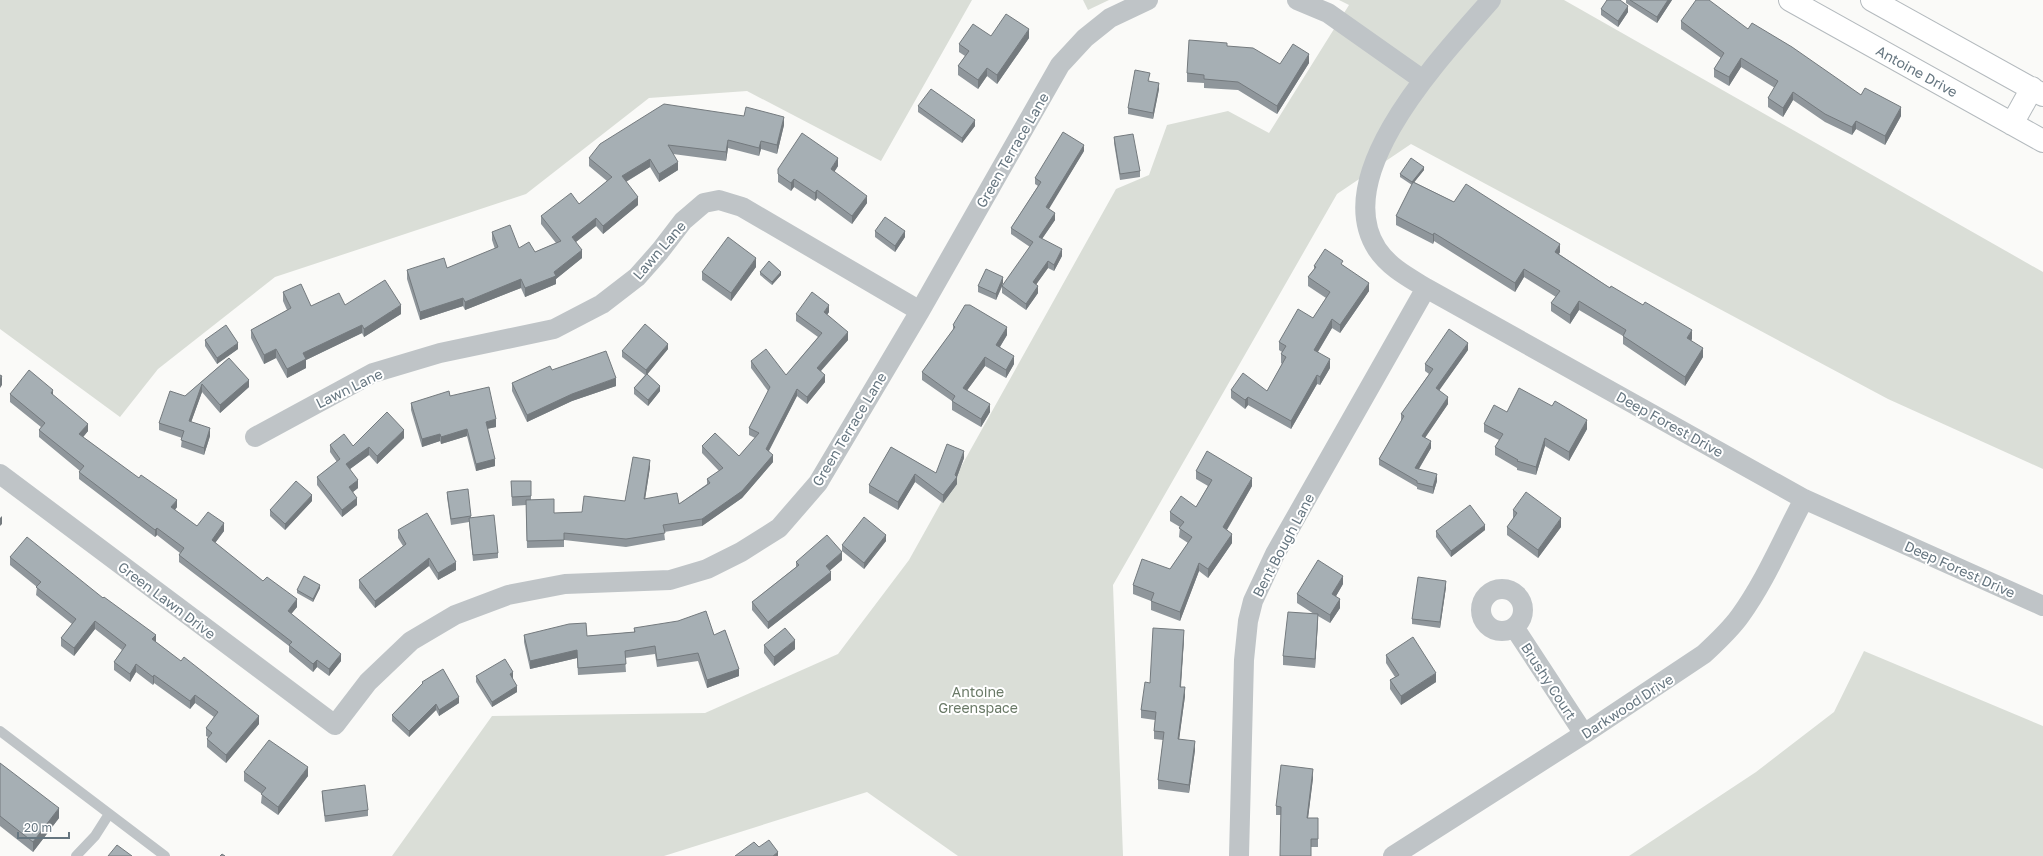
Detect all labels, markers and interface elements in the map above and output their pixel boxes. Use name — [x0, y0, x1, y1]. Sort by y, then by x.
street label: Antoine Drive — [1873, 42, 1961, 100]
street label: Green Terrace Lane — [972, 90, 1052, 210]
street label: Lawn Lane — [629, 217, 689, 283]
street label: Lawn Lane — [313, 365, 385, 411]
street label: Green Terrace Lane — [808, 369, 890, 489]
street label: Deep Forest Drive — [1614, 388, 1726, 460]
street label: Bent Bough Lane — [1249, 490, 1317, 600]
street label: Deep Forest Drive — [1902, 537, 2018, 601]
street label: Green Lawn Drive — [115, 558, 219, 642]
street label: Brushy Court — [1518, 639, 1580, 723]
street label: Darkwood Drive — [1578, 670, 1676, 742]
park label: Antoine Greenspace — [938, 683, 1018, 716]
scale bar — [18, 814, 69, 840]
text: 20 m — [24, 820, 52, 835]

